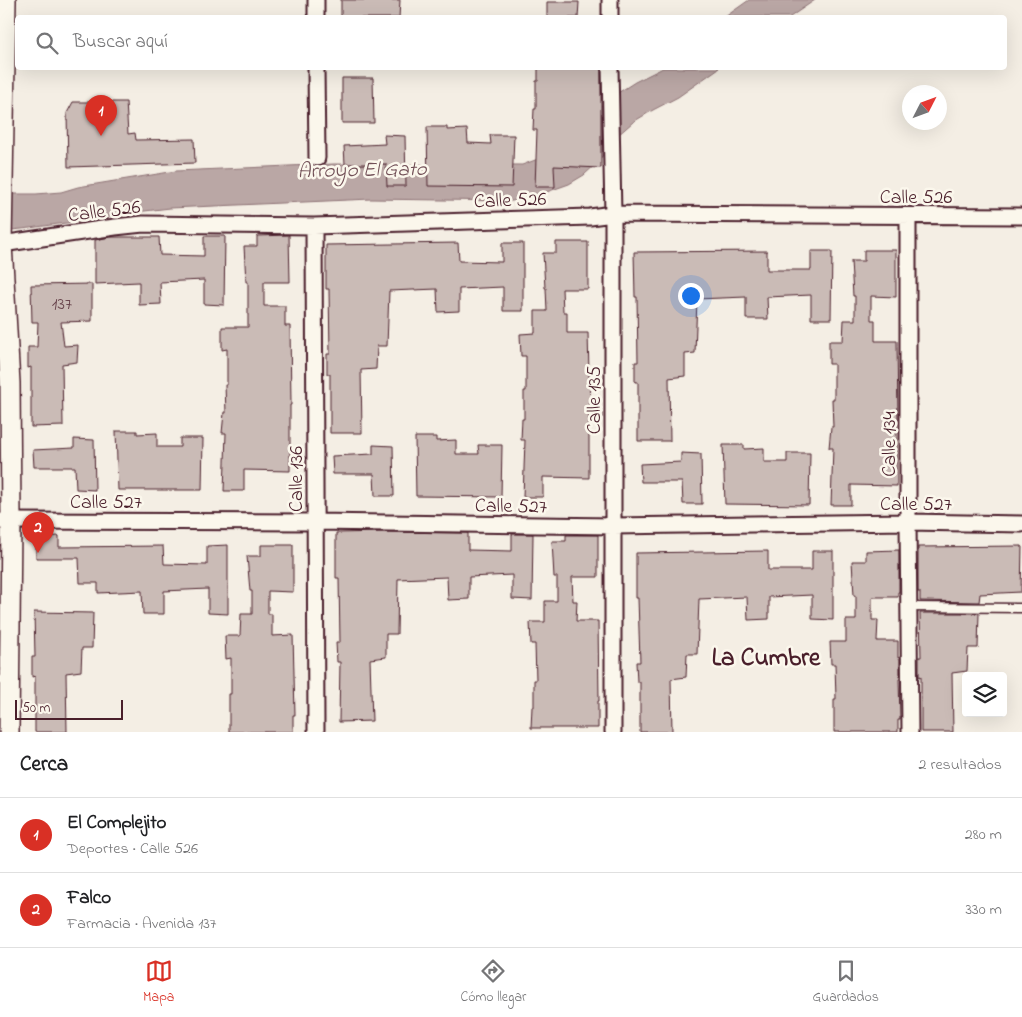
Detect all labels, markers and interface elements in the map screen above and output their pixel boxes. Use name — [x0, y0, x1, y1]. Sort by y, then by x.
search box — [15, 15, 1007, 70]
icon: search — [33, 29, 61, 57]
text: Buscar aquí — [73, 29, 168, 56]
north arrow — [902, 85, 947, 130]
pin: 1 — [85, 95, 117, 136]
water label: Arroyo El Gato — [297, 155, 428, 187]
street label: Calle 526 — [880, 184, 953, 213]
street label: Calle 526 — [473, 186, 547, 217]
street label: Calle 526 — [66, 194, 142, 231]
your location — [678, 283, 704, 309]
house number: 137 — [52, 292, 73, 318]
street label: Calle 135 — [581, 366, 610, 434]
street label: Calle 134 — [876, 411, 905, 477]
street label: Calle 136 — [283, 446, 312, 512]
street label: Calle 527 — [70, 489, 142, 518]
street label: Calle 527 — [880, 491, 952, 520]
street label: Calle 527 — [475, 492, 547, 523]
pin: 2 — [22, 512, 54, 553]
district label: La Cumbre — [712, 641, 821, 677]
map controls — [962, 672, 1007, 717]
button: layers — [962, 672, 1007, 717]
scale bar — [15, 697, 122, 720]
text: 50 m — [22, 698, 50, 719]
text: Cerca — [20, 750, 68, 780]
text: 2 resultados — [919, 753, 1002, 777]
text: El Complejito — [67, 810, 166, 837]
text: 1 — [33, 823, 39, 847]
text: 280 m — [965, 823, 1002, 847]
text: Deportes · Calle 526 — [67, 837, 198, 861]
text: Falco — [67, 885, 111, 912]
text: 2 — [32, 898, 40, 922]
text: 330 m — [965, 898, 1002, 922]
text: Farmacia · Avenida 137 — [67, 912, 216, 936]
tab: Mapa — [143, 957, 174, 1008]
tab: Cómo llegar — [461, 957, 526, 1008]
tab: Guardados — [813, 957, 879, 1008]

